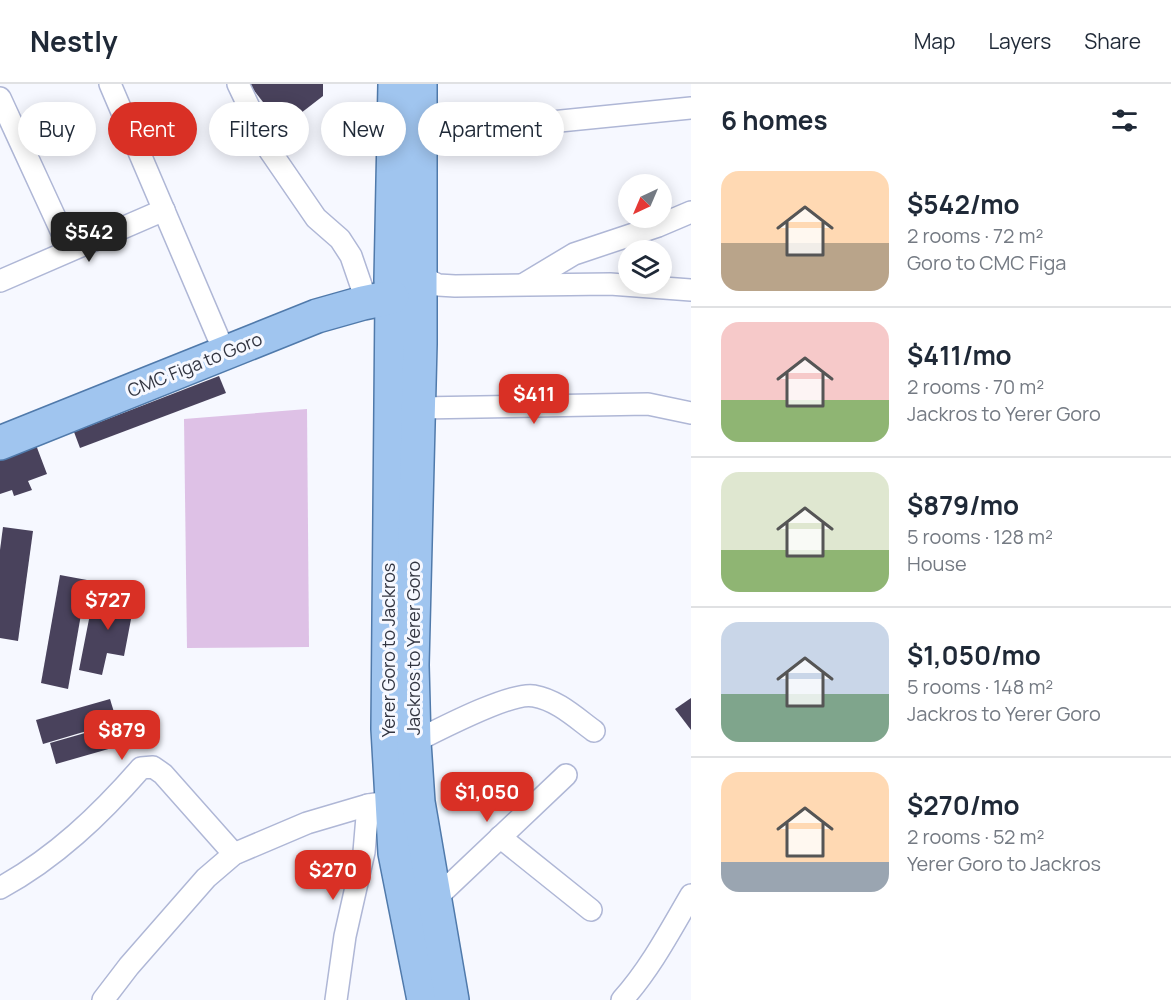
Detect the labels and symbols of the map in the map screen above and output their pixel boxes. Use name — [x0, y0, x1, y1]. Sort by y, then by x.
north arrow — [618, 174, 672, 228]
pin: $542 — [53, 212, 125, 263]
street label: CMC Figa to Goro — [124, 326, 266, 402]
pin: $411 — [498, 374, 570, 425]
street label: Jackros to Yerer Goro — [401, 561, 425, 735]
street label: Yerer Goro to Jackros — [376, 563, 400, 737]
pin: $727 — [72, 580, 144, 631]
pin: $879 — [86, 710, 158, 761]
pin: $1,050 — [438, 772, 536, 823]
pin: $270 — [297, 850, 369, 901]

